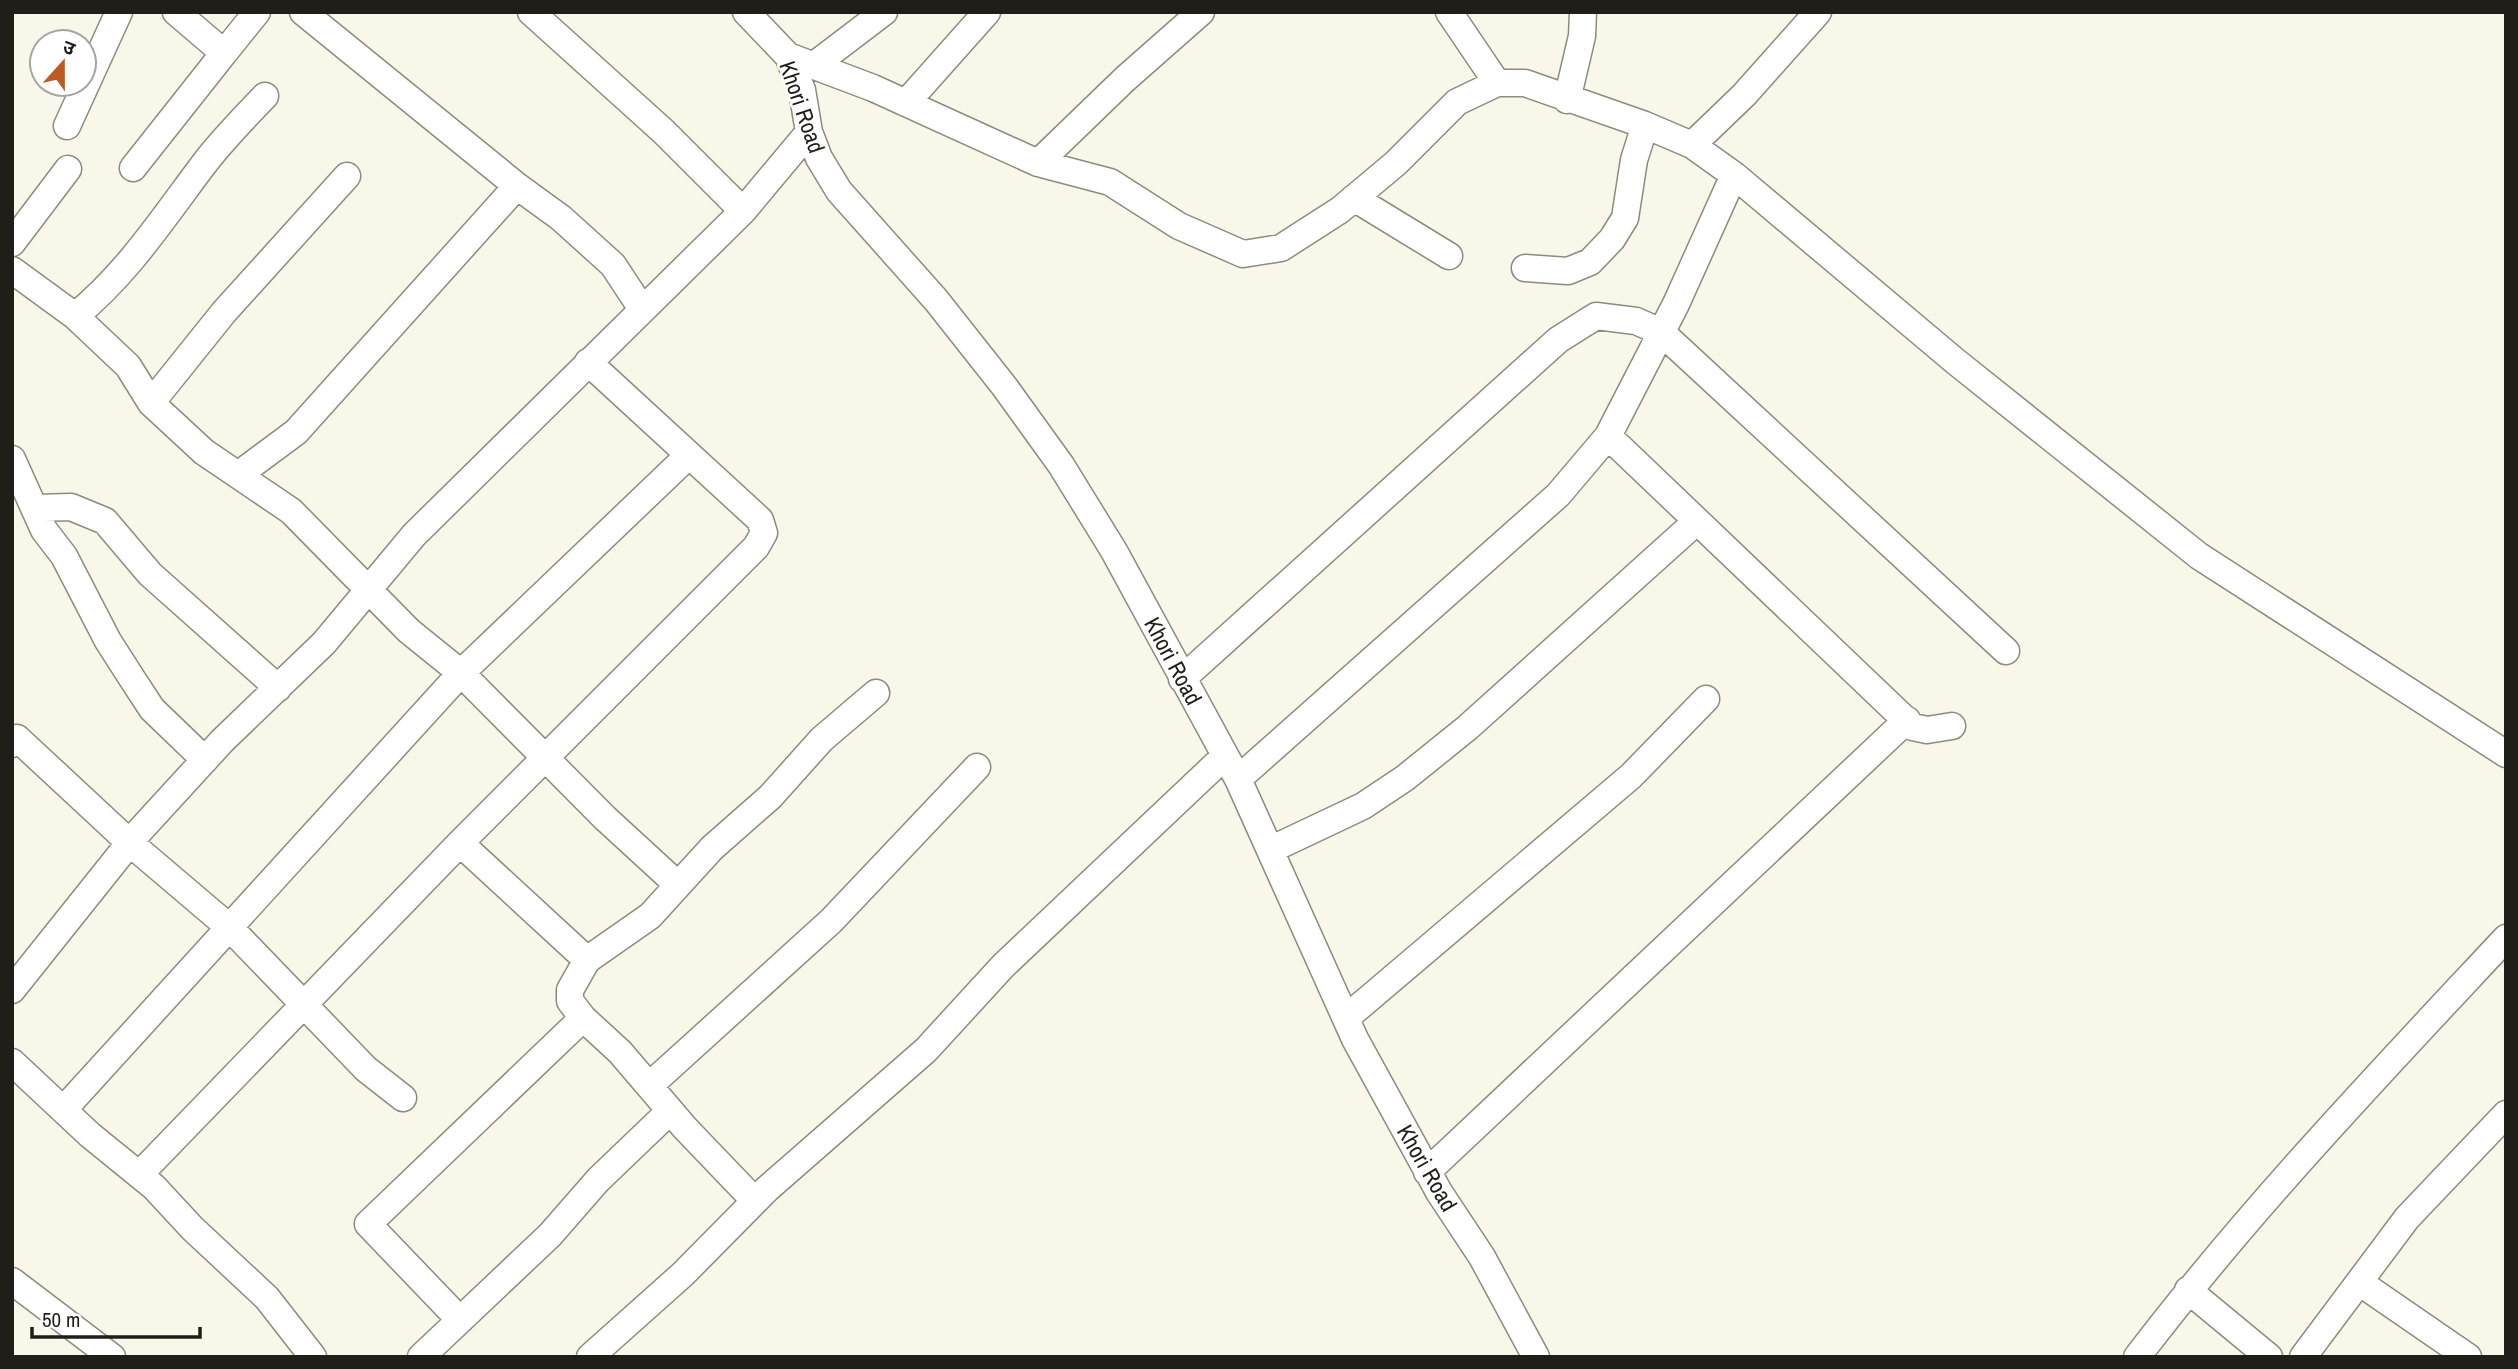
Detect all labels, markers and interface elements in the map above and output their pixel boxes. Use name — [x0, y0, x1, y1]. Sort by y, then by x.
north arrow — [28, 28, 98, 98]
text: उ — [59, 33, 80, 62]
street label: Khori Road — [772, 57, 833, 157]
street label: Khori Road — [1137, 611, 1210, 710]
street label: Khori Road — [1390, 1119, 1465, 1217]
scale bar — [32, 1296, 200, 1340]
text: 50 m — [42, 1305, 80, 1334]

